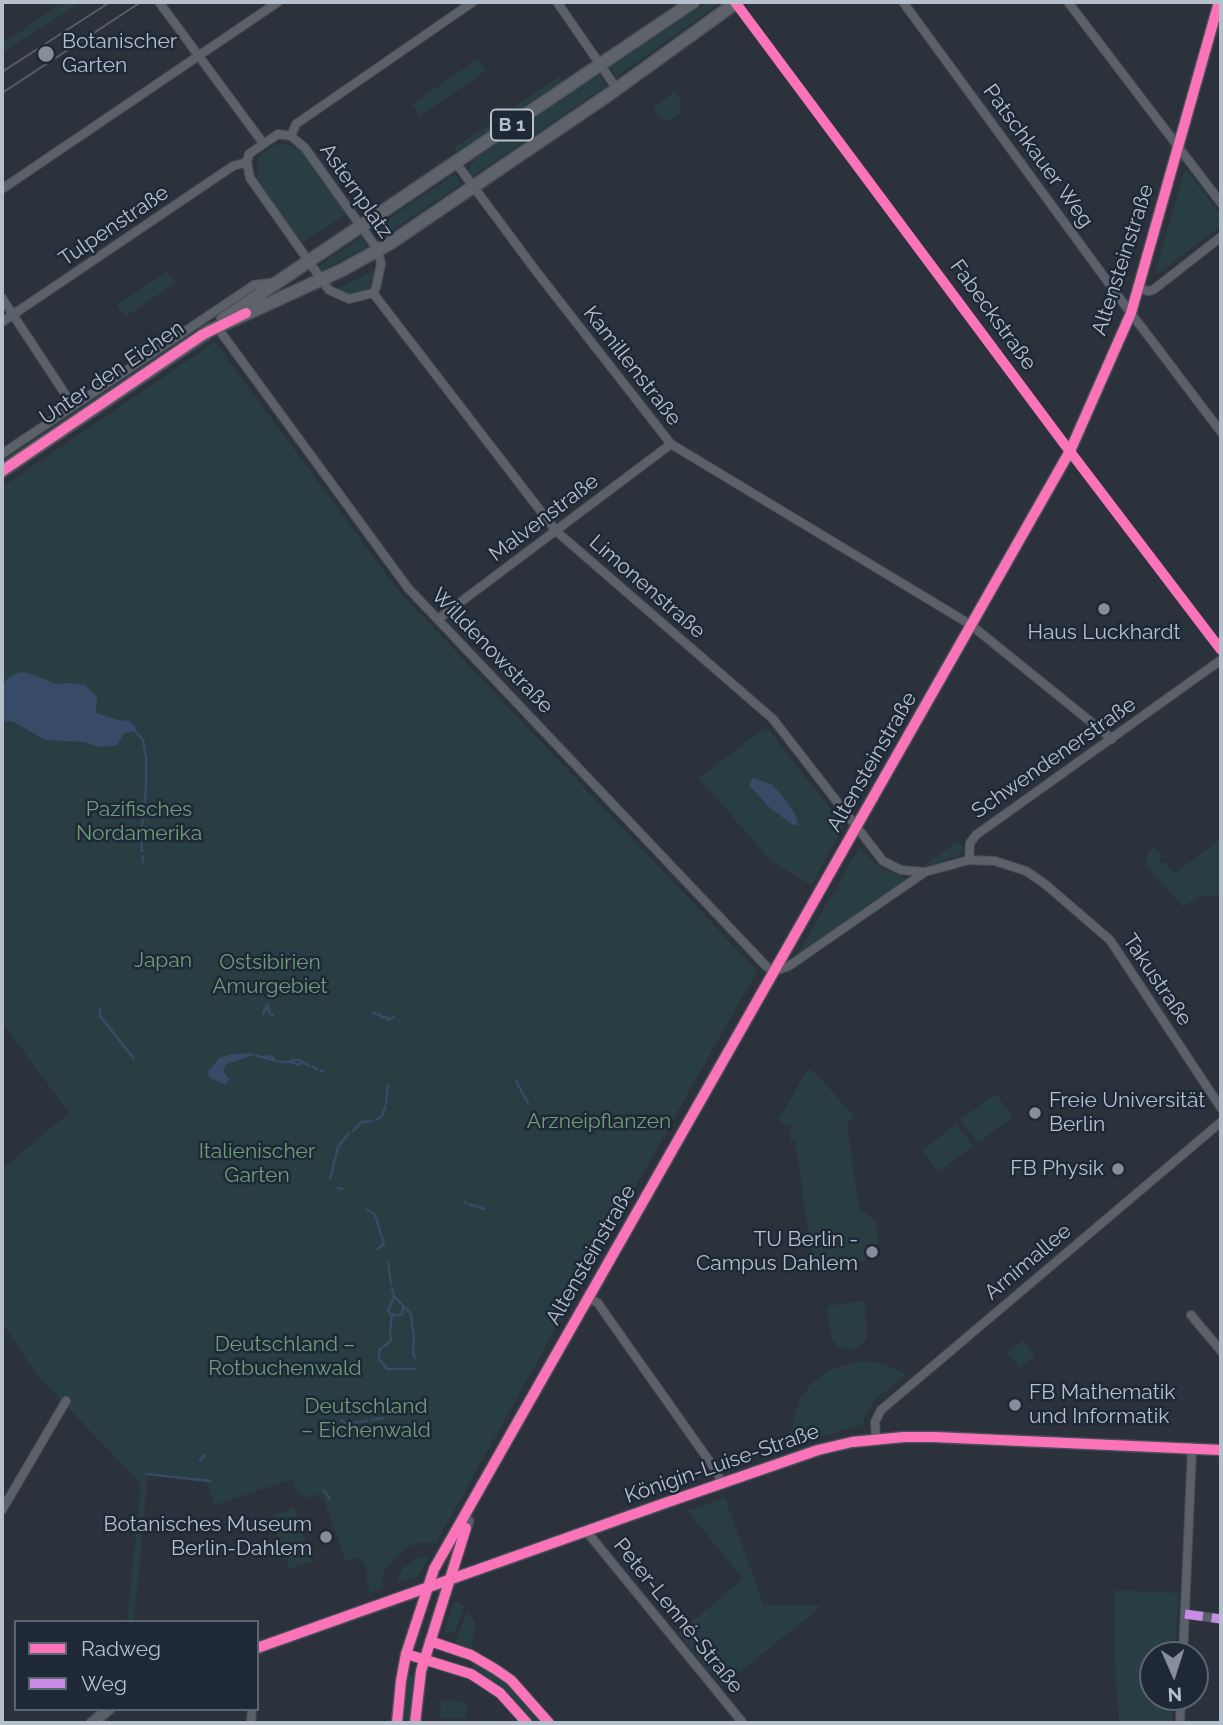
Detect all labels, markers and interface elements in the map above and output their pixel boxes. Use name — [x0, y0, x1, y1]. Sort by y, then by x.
place label: Botanischer Garten — [62, 29, 177, 79]
marker: Botanischer Garten — [36, 44, 56, 64]
street label: Patschkauer Weg — [977, 79, 1099, 233]
road number: B 1 — [491, 110, 533, 140]
street label: Asternplatz — [314, 139, 398, 243]
street label: Tulpenstraße — [54, 180, 174, 272]
street label: Altensteinstraße — [1087, 181, 1159, 339]
street label: Fabeckstraße — [945, 255, 1041, 375]
street label: Kamillenstraße — [578, 301, 686, 431]
street label: Unter den Eichen — [35, 315, 189, 431]
street label: Malvenstraße — [484, 469, 604, 567]
street label: Limonenstraße — [584, 530, 710, 644]
street label: Willdenowstraße — [426, 583, 558, 719]
marker: Haus Luckhardt — [1096, 601, 1112, 617]
place label: Haus Luckhardt — [1027, 620, 1181, 646]
street label: Altensteinstraße — [822, 688, 922, 836]
street label: Schwendenerstraße — [967, 692, 1141, 824]
park label: Pazifisches Nordamerika — [76, 797, 202, 847]
street label: Takustraße — [1117, 929, 1197, 1031]
park label: Japan — [134, 948, 192, 974]
park label: Ostsibirien Amurgebiet — [212, 950, 328, 1000]
place label: Freie Universität Berlin — [1049, 1088, 1205, 1138]
marker: Freie Universität Berlin — [1027, 1105, 1043, 1121]
park label: Arzneipflanzen — [527, 1109, 671, 1135]
park label: Italienischer Garten — [199, 1139, 315, 1189]
place label: FB Physik — [1010, 1156, 1104, 1182]
marker: FB Physik — [1110, 1161, 1126, 1177]
street label: Altensteinstraße — [541, 1181, 641, 1329]
street label: Arnimallee — [980, 1219, 1076, 1305]
place label: TU Berlin - Campus Dahlem — [696, 1227, 858, 1277]
marker: TU Berlin - Campus Dahlem — [864, 1244, 880, 1260]
park label: Deutschland – Rotbuchenwald — [208, 1332, 362, 1382]
place label: FB Mathematik und Informatik — [1029, 1380, 1175, 1430]
park label: Deutschland – Eichenwald — [301, 1394, 431, 1444]
marker: FB Mathematik und Informatik — [1007, 1397, 1023, 1413]
street label: Königin-Luise-Straße — [622, 1419, 822, 1509]
place label: Botanisches Museum Berlin-Dahlem — [104, 1512, 312, 1562]
marker: Botanisches Museum Berlin-Dahlem — [318, 1529, 334, 1545]
street label: Peter-Lenné-Straße — [608, 1533, 748, 1699]
legend — [14, 1620, 259, 1711]
text: Radweg — [81, 1636, 161, 1661]
north arrow — [1139, 1641, 1209, 1711]
text: Weg — [81, 1671, 127, 1696]
text: N — [1167, 1684, 1183, 1706]

